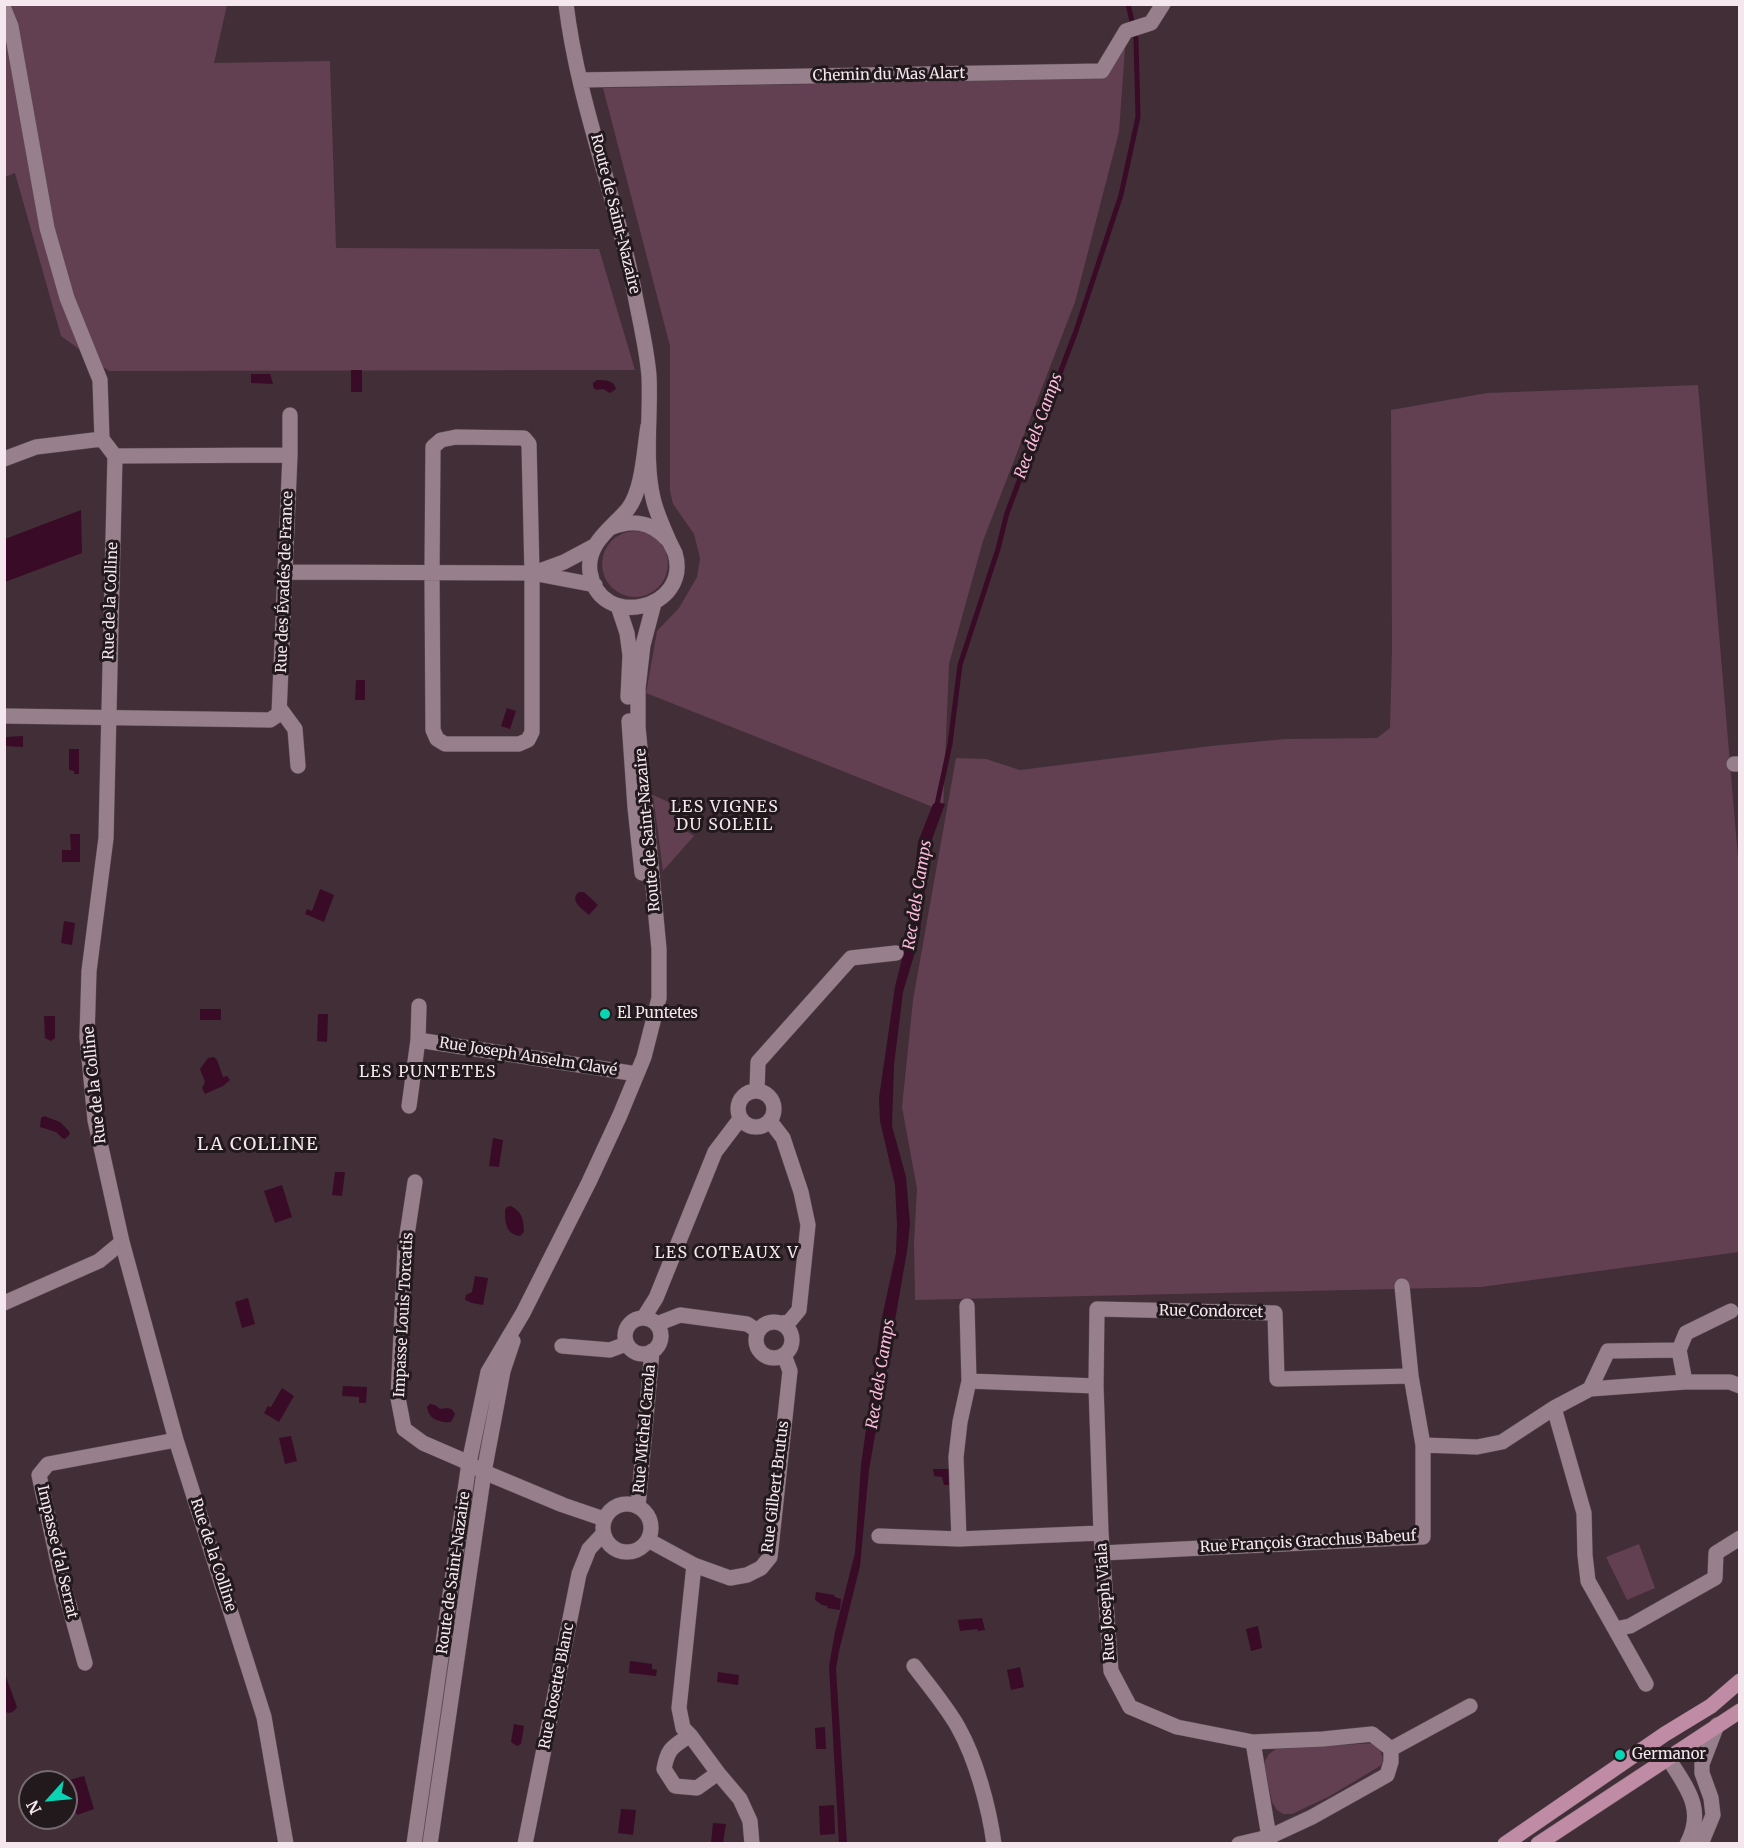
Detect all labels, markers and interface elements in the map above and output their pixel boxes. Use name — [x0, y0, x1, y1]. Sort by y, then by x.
street label: Chemin du Mas Alart — [813, 65, 965, 85]
street label: Route de Saint-Nazaire — [586, 132, 644, 296]
water label: Rec dels Camps — [1011, 371, 1067, 481]
street label: Rue des Évadés de France — [273, 491, 297, 673]
street label: Rue de la Colline — [100, 542, 122, 660]
street label: Route de Saint-Nazaire — [632, 747, 664, 913]
district label: LES VIGNES DU SOLEIL — [671, 797, 779, 835]
water label: Rec dels Camps — [900, 839, 936, 951]
place label: El Puntetes — [617, 1005, 698, 1023]
marker: El Puntetes — [598, 1007, 612, 1021]
street label: Rue de la Colline — [80, 1025, 110, 1145]
street label: Rue Joseph Anselm Clavé — [438, 1034, 618, 1080]
district label: LES PUNTETES — [359, 1062, 497, 1082]
district label: LA COLLINE — [197, 1134, 319, 1156]
street label: Impasse Louis Torcatis — [391, 1232, 417, 1398]
district label: LES COTEAUX V — [655, 1243, 799, 1263]
street label: Rue Condorcet — [1159, 1302, 1263, 1322]
water label: Rec dels Camps — [863, 1318, 899, 1430]
street label: Rue Michel Carola — [630, 1364, 660, 1494]
street label: Rue Gilbert Brutus — [759, 1420, 793, 1554]
street label: Impasse d'al Serrat — [33, 1484, 81, 1620]
street label: Route de Saint-Nazaire — [434, 1490, 474, 1656]
street label: Rue de la Colline — [186, 1496, 240, 1614]
street label: Rue François Gracchus Babeuf — [1199, 1527, 1417, 1557]
street label: Rue Joseph Viala — [1093, 1542, 1119, 1662]
street label: Rue Rosette Blanc — [536, 1621, 578, 1751]
place label: Germanor — [1632, 1746, 1706, 1764]
marker: Germanor — [1613, 1748, 1627, 1762]
north arrow — [18, 1770, 78, 1830]
text: N — [22, 1797, 46, 1817]

